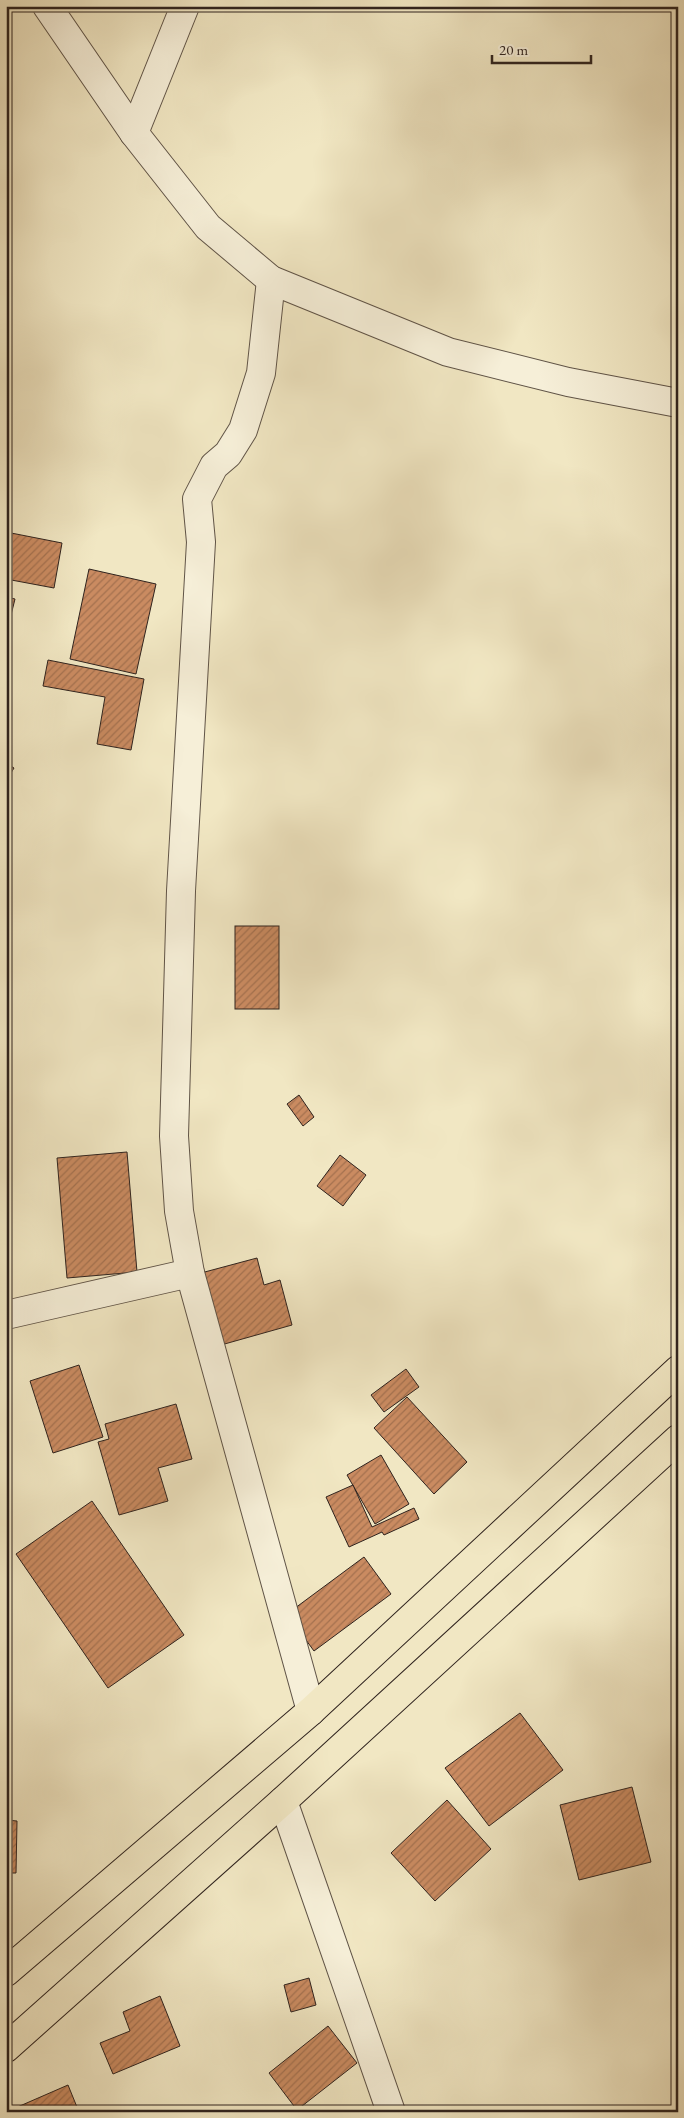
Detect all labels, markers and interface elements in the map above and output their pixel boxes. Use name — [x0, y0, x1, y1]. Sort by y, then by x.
scale bar — [492, 32, 590, 64]
text: 20 m — [499, 40, 528, 59]

